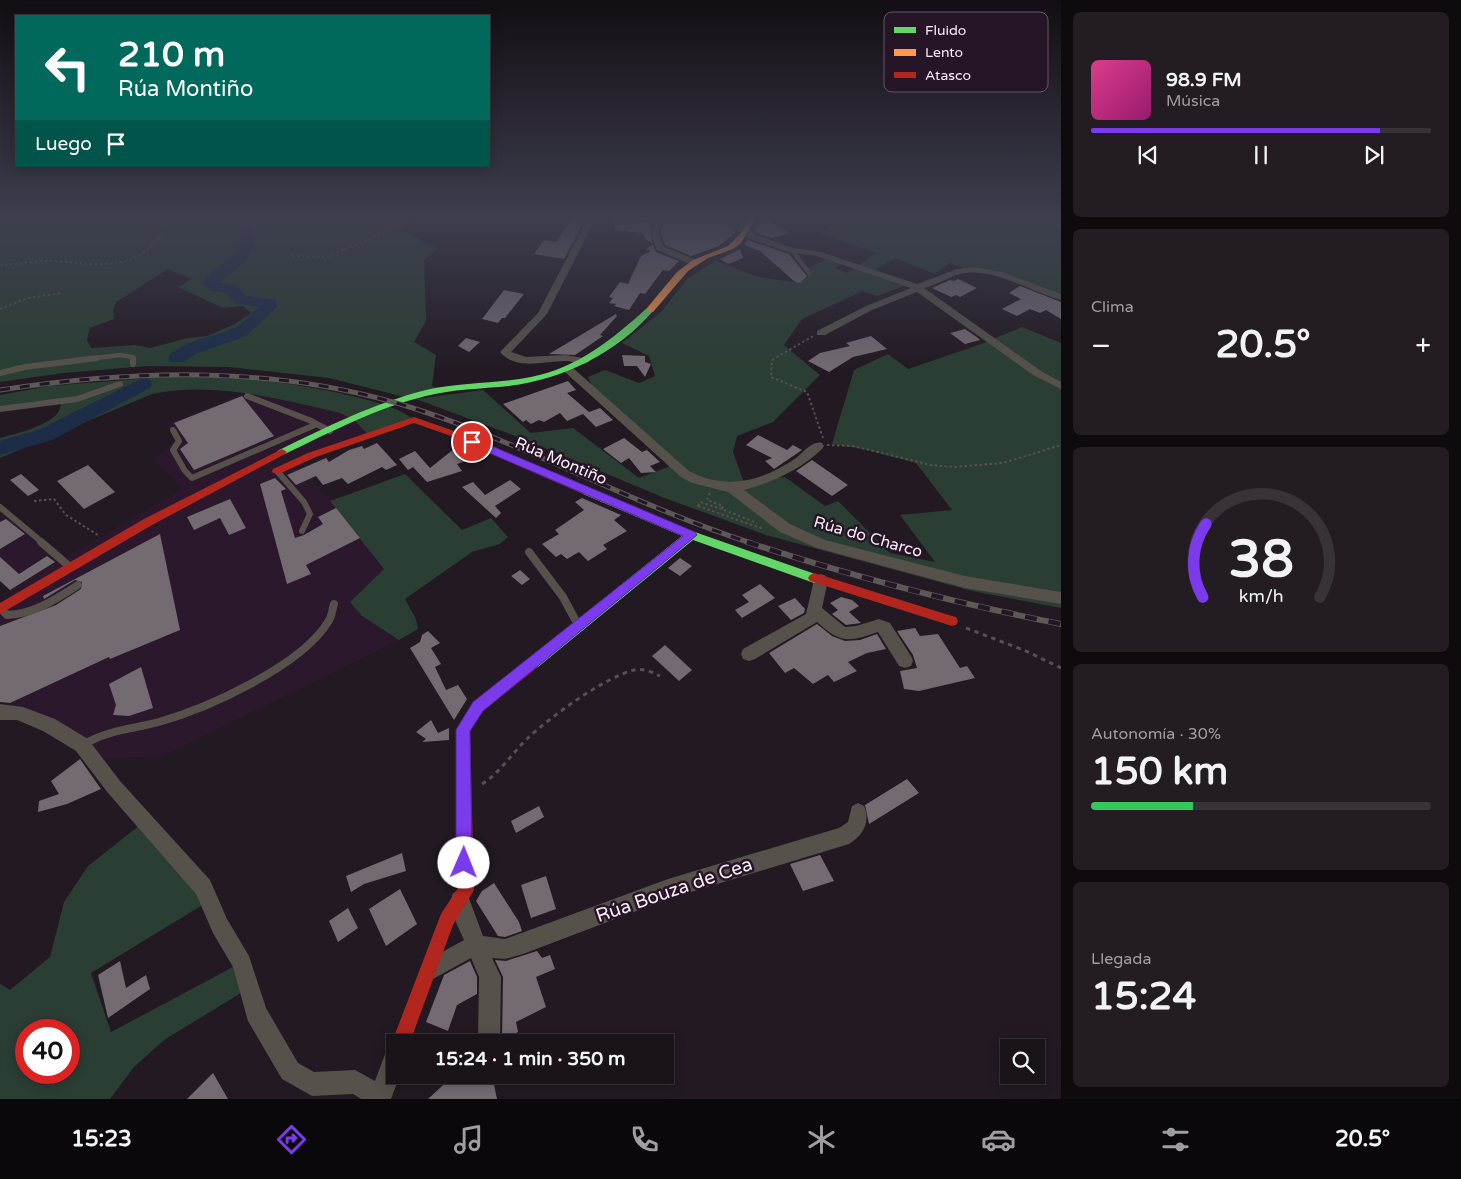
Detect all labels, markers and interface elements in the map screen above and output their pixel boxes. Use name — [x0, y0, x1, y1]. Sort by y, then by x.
legend — [884, 12, 1048, 92]
text: Fluido — [925, 22, 966, 39]
text: 210 m — [118, 34, 225, 76]
icon: left — [35, 35, 100, 100]
text: Lento — [925, 44, 963, 61]
text: Atasco — [925, 67, 971, 84]
text: 98.9 FM — [1166, 69, 1242, 91]
text: Rúa Montiño — [118, 76, 253, 102]
text: Música — [1166, 91, 1220, 111]
icon: arrive — [102, 130, 130, 158]
text: Luego — [35, 133, 92, 155]
icon: previous — [1134, 141, 1162, 169]
icon: pause — [1247, 141, 1275, 169]
icon: next — [1360, 141, 1388, 169]
text: Clima — [1091, 297, 1134, 317]
text: 20.5° — [1216, 322, 1311, 368]
text: − — [1091, 329, 1111, 363]
text: + — [1415, 329, 1431, 363]
pin — [451, 421, 493, 463]
icon: arrive — [458, 428, 486, 456]
street label: Rúa Montiño — [512, 433, 610, 489]
street label: Rúa do Charco — [811, 512, 925, 562]
text: 38 — [1228, 528, 1294, 591]
text: km/h — [1239, 586, 1283, 607]
text: Autonomía · 30% — [1091, 724, 1221, 744]
text: 150 km — [1091, 749, 1228, 795]
position arrow — [437, 836, 489, 888]
street label: Rúa Bouza de Cea — [593, 853, 755, 927]
text: Llegada — [1091, 949, 1151, 969]
text: 15:24 — [1091, 974, 1196, 1020]
speed limit sign: 40 — [15, 1019, 80, 1084]
map controls — [1000, 1039, 1045, 1084]
button: search — [1000, 1039, 1045, 1084]
text: 15:24 · 1 min · 350 m — [434, 1048, 626, 1070]
icon: directions — [274, 1122, 309, 1157]
icon: music — [451, 1122, 486, 1157]
icon: phone — [627, 1122, 662, 1157]
icon: climate — [804, 1122, 839, 1157]
icon: car — [981, 1122, 1016, 1157]
icon: filters — [1158, 1122, 1193, 1157]
text: 15:23 — [71, 1126, 132, 1152]
text: 20.5° — [1335, 1126, 1390, 1152]

